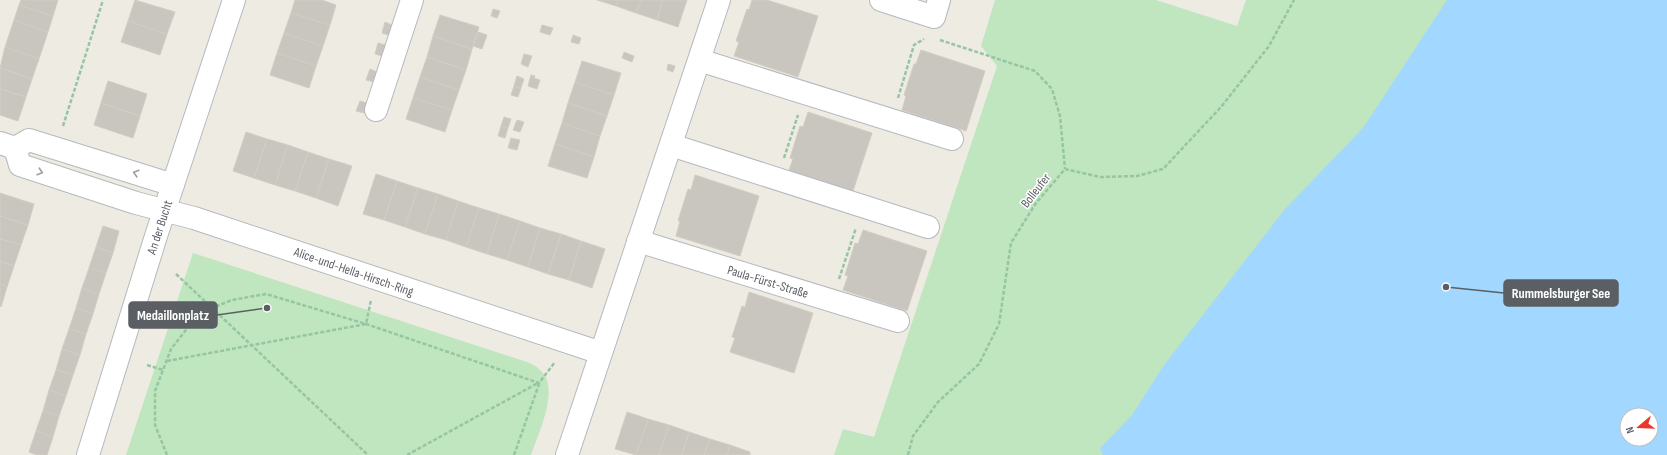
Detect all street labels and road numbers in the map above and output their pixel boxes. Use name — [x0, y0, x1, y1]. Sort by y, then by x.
street label: Bolleufer — [1017, 170, 1054, 211]
street label: An der Bucht — [143, 198, 176, 257]
street label: Alice-und-Hella-Hirsch-Ring — [291, 244, 416, 300]
street label: Paula-Fürst-Straße — [725, 262, 810, 302]

